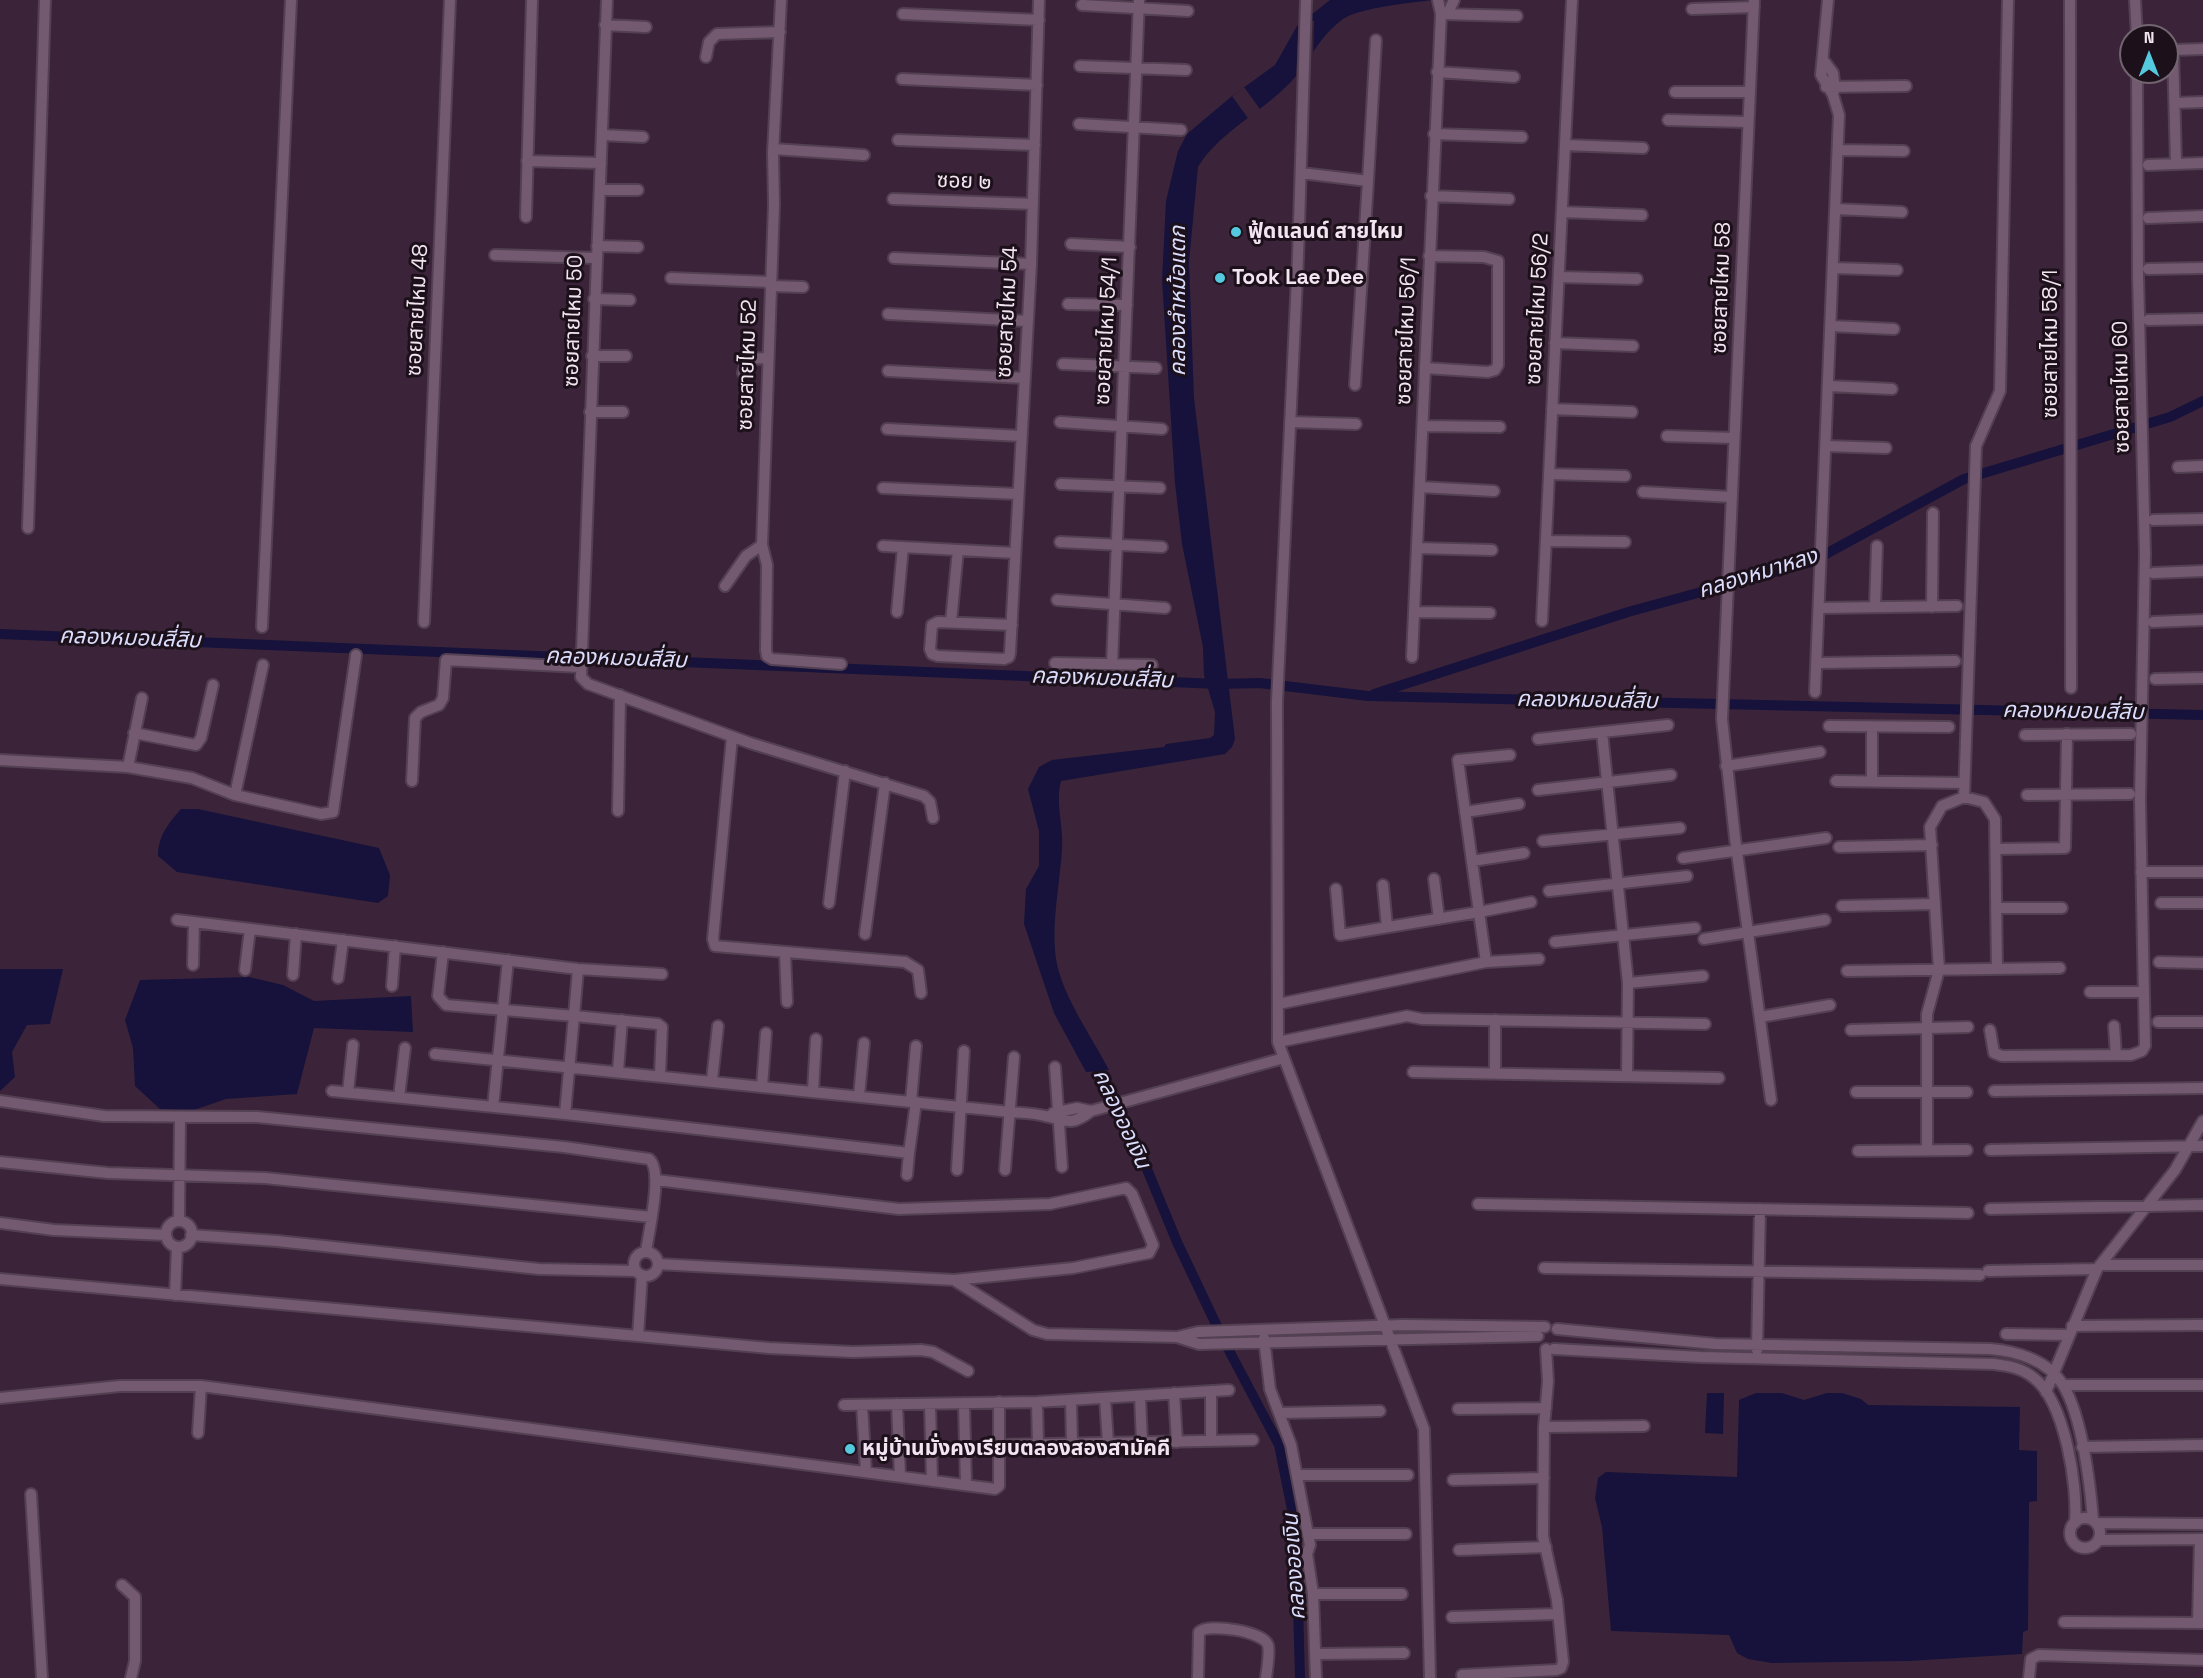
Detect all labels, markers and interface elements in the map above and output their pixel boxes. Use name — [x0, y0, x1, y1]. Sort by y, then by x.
north arrow — [2119, 24, 2179, 84]
text: N — [2144, 27, 2154, 48]
street label: ซอย ๒ — [936, 168, 992, 196]
place label: ฟู้ดแลนด์ สายไหม — [1248, 219, 1403, 245]
street label: ซอยสายไหม 58 — [1707, 222, 1737, 354]
marker: ฟู้ดแลนด์ สายไหม — [1229, 225, 1243, 239]
water label: คลองลำหม้อแตก — [1166, 226, 1192, 376]
street label: ซอยสายไหม 56/2 — [1521, 232, 1555, 386]
street label: ซอยสายไหม 48 — [402, 243, 434, 377]
street label: ซอยสายไหม 54 — [992, 245, 1024, 379]
street label: ซอยสายไหม 50 — [559, 254, 589, 388]
street label: ซอยสายไหม 54/1 — [1091, 256, 1123, 406]
street label: ซอยสายไหม 56/1 — [1392, 257, 1422, 405]
place label: Took Lae Dee — [1232, 265, 1364, 291]
street label: ซอยสายไหม 58/1 — [2038, 270, 2064, 418]
marker: Took Lae Dee — [1213, 271, 1227, 285]
street label: ซอยสายไหม 52 — [733, 299, 763, 431]
street label: ซอยสายไหม 60 — [2108, 321, 2136, 453]
water label: คลองหมาหลง — [1695, 543, 1821, 605]
water label: คลองหมอนสี่สิบ — [59, 623, 201, 655]
water label: คลองหมอนสี่สิบ — [545, 643, 687, 675]
water label: คลองหมอนสี่สิบ — [1031, 663, 1173, 695]
water label: คลองหมอนสี่สิบ — [1516, 687, 1658, 715]
water label: คลองหมอนสี่สิบ — [2002, 698, 2144, 726]
water label: คลองออเงิน — [1086, 1065, 1156, 1173]
place label: หมู่บ้านมั่งคงเรียบตลองสองสามัคคี — [862, 1436, 1170, 1462]
marker: หมู่บ้านมั่งคงเรียบตลองสองสามัคคี — [843, 1442, 857, 1456]
water label: คลองออเงิน — [1278, 1513, 1312, 1621]

